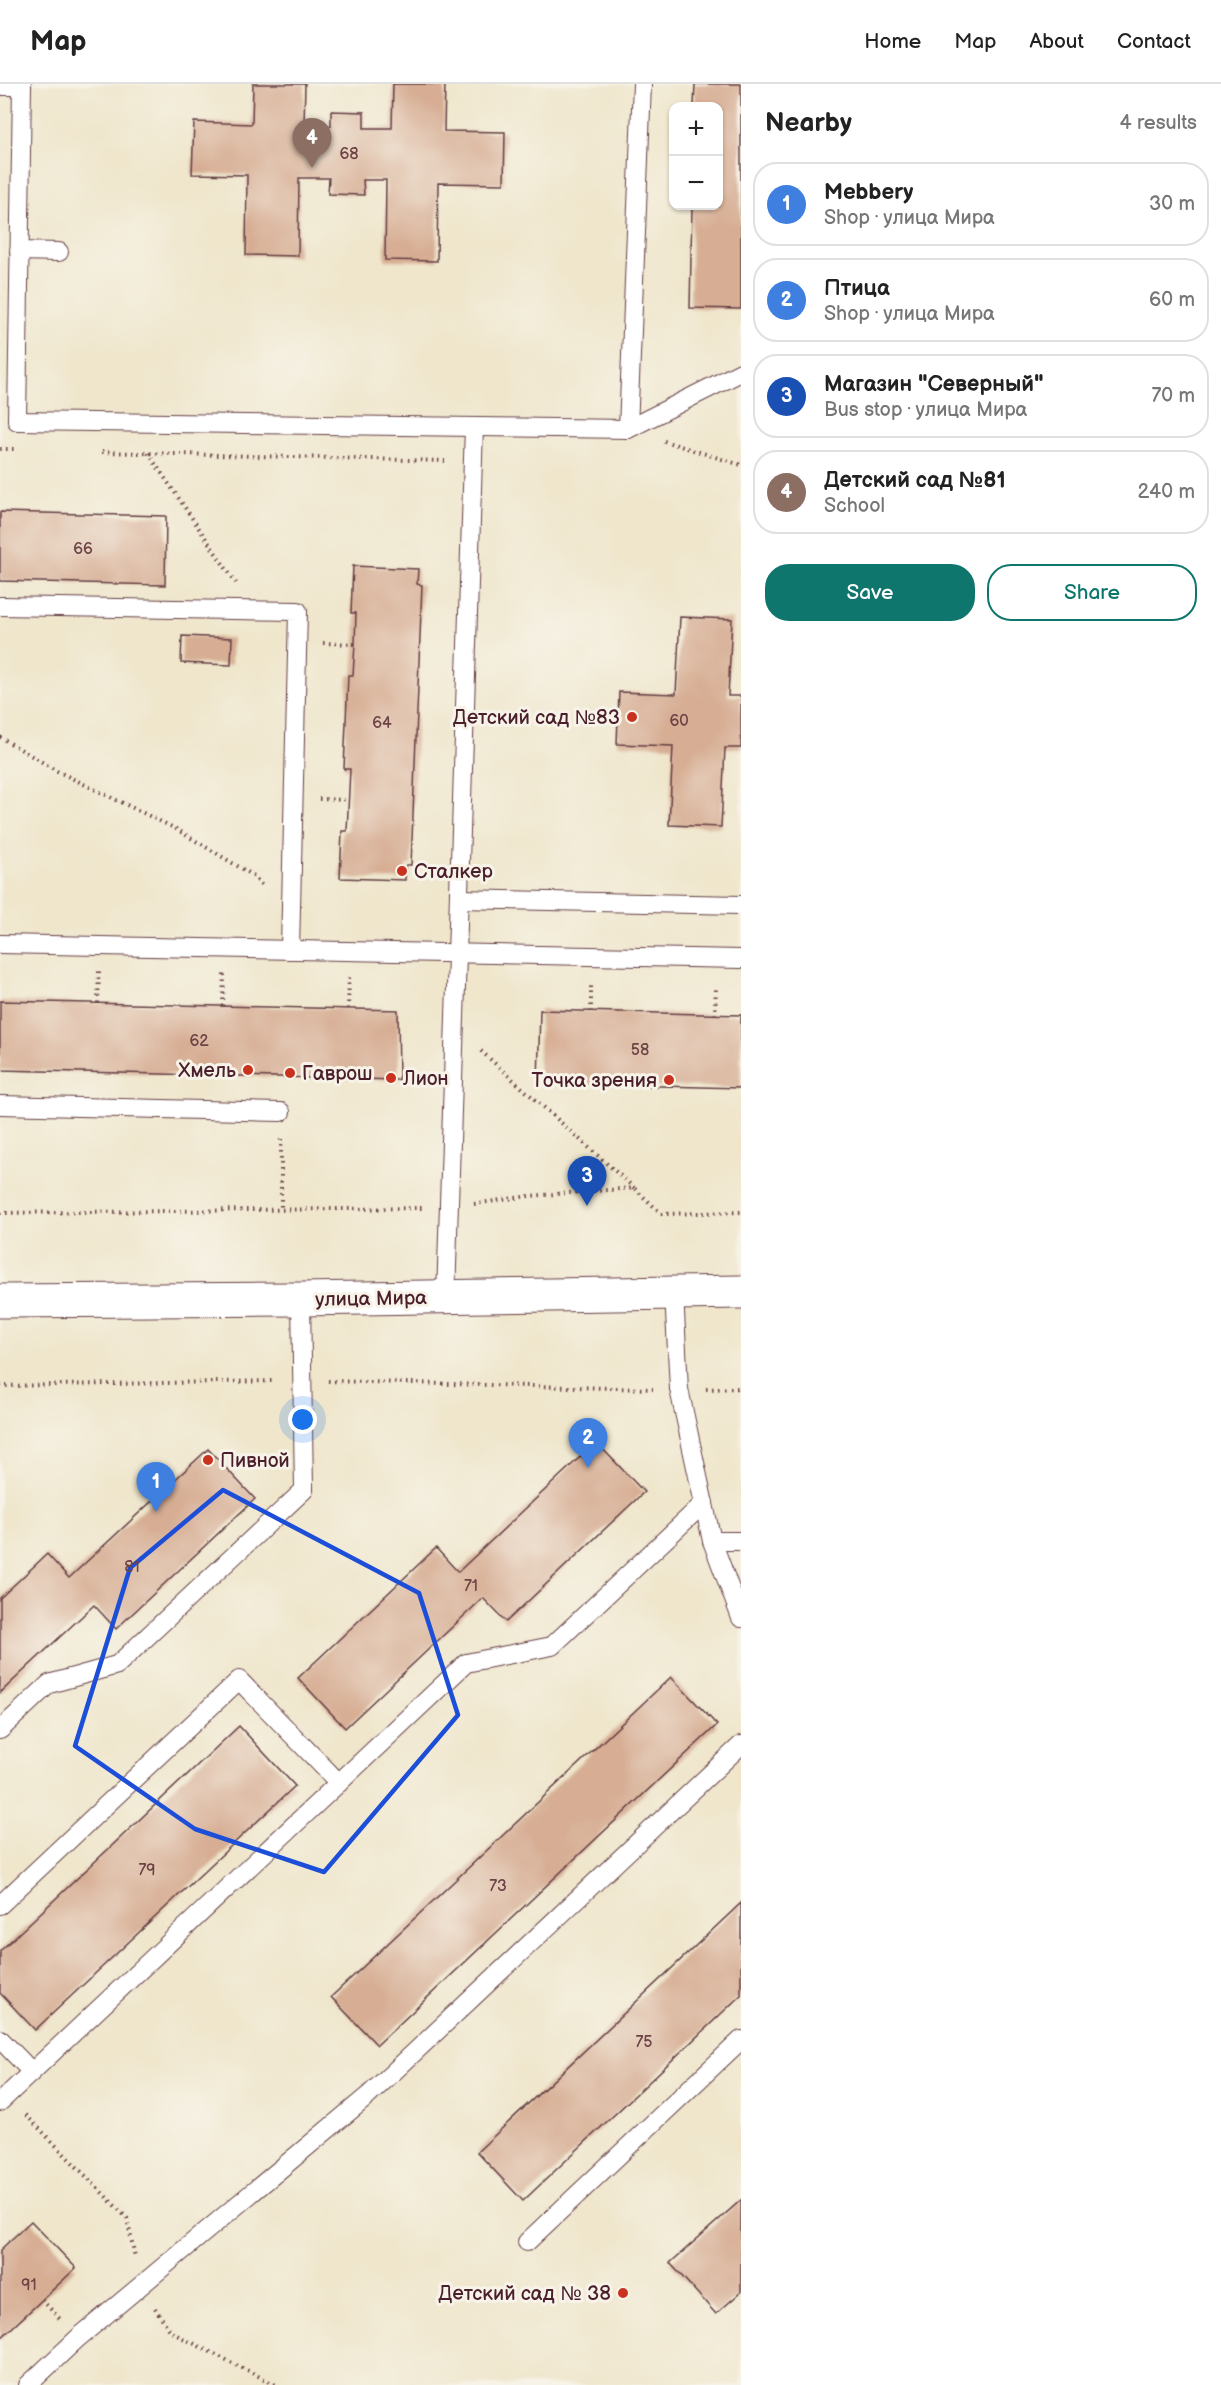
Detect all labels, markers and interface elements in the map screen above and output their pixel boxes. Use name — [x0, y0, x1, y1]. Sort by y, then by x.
text: Map — [30, 25, 86, 58]
text: Home — [864, 29, 921, 54]
text: Map — [954, 29, 996, 54]
text: About — [1029, 29, 1084, 54]
text: Contact — [1117, 29, 1191, 54]
map controls — [669, 102, 723, 210]
button: + — [669, 102, 723, 156]
text: Nearby — [765, 108, 852, 139]
text: 4 results — [1119, 111, 1197, 135]
pin: 4 — [292, 118, 332, 168]
house number: 68 — [339, 145, 359, 164]
button: − — [669, 156, 723, 210]
text: Mebbery — [824, 179, 913, 206]
text: 1 — [782, 192, 791, 216]
text: 30 m — [1149, 192, 1195, 216]
text: Shop · улица Мира — [824, 206, 995, 230]
text: Птица — [824, 275, 890, 302]
text: 2 — [781, 288, 792, 312]
text: 60 m — [1149, 288, 1195, 312]
text: Shop · улица Мира — [824, 302, 995, 326]
text: Магазин "Северный" — [824, 371, 1044, 398]
text: 3 — [781, 384, 792, 408]
text: 70 m — [1151, 384, 1195, 408]
text: Bus stop · улица Мира — [824, 398, 1027, 422]
text: Детский сад №81 — [824, 467, 1006, 494]
text: 4 — [781, 480, 792, 504]
text: 240 m — [1138, 480, 1195, 504]
text: School — [824, 494, 885, 518]
house number: 66 — [73, 540, 93, 559]
button: Save — [765, 564, 975, 621]
button: Share — [987, 564, 1197, 621]
place label: Детский сад №83 — [453, 706, 620, 730]
marker: Детский сад №83 — [625, 710, 639, 724]
house number: 60 — [669, 712, 689, 731]
house number: 64 — [372, 714, 392, 733]
place label: Сталкер — [414, 860, 493, 884]
marker: Сталкер — [395, 864, 409, 878]
house number: 62 — [189, 1032, 209, 1051]
house number: 58 — [631, 1041, 649, 1060]
place label: Хмель — [178, 1059, 236, 1083]
place label: Гаврош — [302, 1062, 372, 1086]
marker: Хмель — [241, 1063, 255, 1077]
marker: Гаврош — [283, 1066, 297, 1080]
place label: Лион — [402, 1067, 449, 1091]
place label: Точка зрения — [531, 1069, 657, 1093]
marker: Лион — [384, 1071, 398, 1085]
marker: Точка зрения — [662, 1073, 676, 1087]
pin: 3 — [568, 1156, 606, 1206]
street label: улица Мира — [315, 1286, 427, 1312]
your location — [288, 1405, 317, 1434]
pin: 2 — [568, 1418, 608, 1468]
place label: Пивной — [220, 1449, 290, 1473]
marker: Пивной — [201, 1453, 215, 1467]
pin: 1 — [136, 1462, 176, 1512]
house number: 81 — [124, 1558, 140, 1577]
house number: 71 — [464, 1577, 478, 1596]
house number: 79 — [138, 1861, 156, 1880]
house number: 73 — [489, 1877, 507, 1896]
house number: 75 — [635, 2033, 653, 2052]
house number: 91 — [21, 2276, 37, 2295]
place label: Детский сад № 38 — [438, 2282, 611, 2306]
marker: Детский сад № 38 — [616, 2286, 630, 2300]

